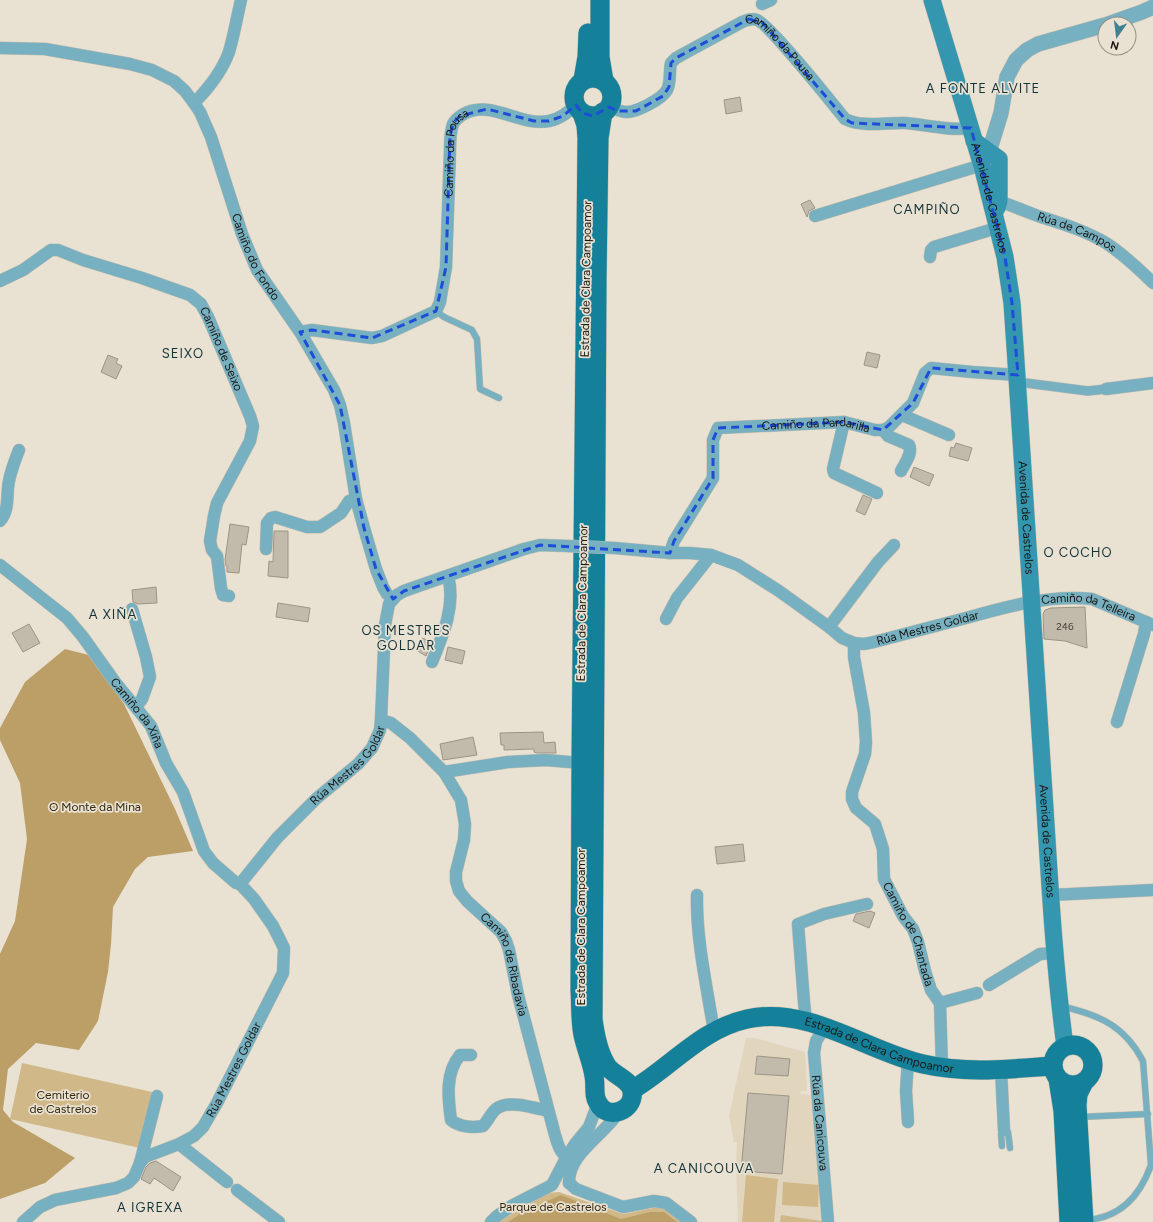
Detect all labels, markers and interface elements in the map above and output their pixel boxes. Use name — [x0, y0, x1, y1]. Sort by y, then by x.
street label: Camiño da Pousa — [744, 12, 818, 83]
north arrow — [1097, 16, 1137, 56]
text: N — [1109, 38, 1120, 53]
district label: A FONTE ALVITE — [926, 81, 1040, 96]
street label: Camiño da Pousa — [441, 106, 471, 197]
street label: Avenida de Castrelos — [968, 141, 1011, 255]
street label: Estrada de Clara Campoamor — [578, 200, 594, 358]
district label: CAMPIÑO — [893, 202, 961, 217]
street label: Rúa de Campos — [1036, 209, 1119, 255]
street label: Camiño do Fondo — [229, 212, 283, 303]
street label: Camiño de Seixo — [197, 304, 246, 393]
district label: SEIXO — [162, 346, 204, 361]
street label: Camiño da Pardarilla — [761, 415, 872, 435]
street label: Avenida de Castrelos — [1015, 461, 1037, 575]
street label: Estrada de Clara Campoamor — [574, 524, 590, 682]
district label: O COCHO — [1044, 545, 1112, 560]
street label: Camiño da Telleira — [1040, 591, 1138, 624]
district label: A XIÑA — [89, 607, 137, 622]
street label: Rúa Mestres Goldar — [875, 608, 980, 648]
house number: 246 — [1056, 620, 1074, 633]
district label: OS MESTRES GOLDAR — [362, 623, 450, 653]
street label: Camiño da Xiña — [108, 675, 166, 750]
street label: Rúa Mestres Goldar — [307, 725, 387, 808]
street label: Avenida de Castrelos — [1036, 784, 1058, 899]
park label: O Monte da Mina — [49, 800, 141, 814]
street label: Estrada de Clara Campoamor — [574, 848, 588, 1006]
street label: Camiño de Chantada — [880, 880, 936, 988]
street label: Camiño de Ribadavia — [477, 910, 530, 1018]
street label: Estrada de Clara Campoamor — [803, 1014, 954, 1076]
street label: Rúa Mestres Goldar — [203, 1020, 264, 1120]
street label: Rúa da Canicouva — [809, 1074, 831, 1171]
park label: Cemiterio de Castrelos — [29, 1088, 97, 1116]
district label: A CANICOUVA — [654, 1161, 754, 1176]
district label: A IGREXA — [117, 1200, 183, 1215]
park label: Parque de Castrelos — [499, 1200, 607, 1214]

